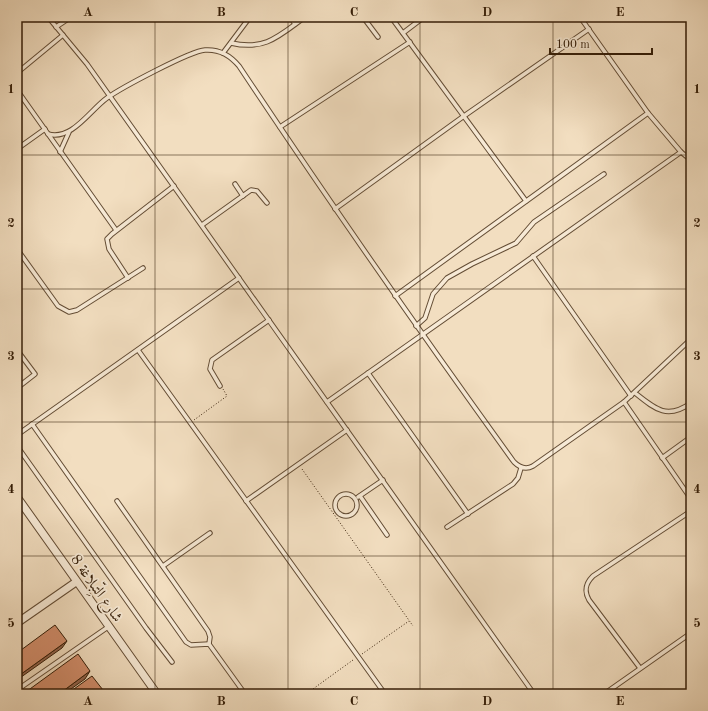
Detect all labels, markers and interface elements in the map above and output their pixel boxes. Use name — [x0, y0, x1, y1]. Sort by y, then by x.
text: A — [83, 6, 93, 19]
text: B — [216, 6, 226, 19]
text: C — [350, 6, 358, 19]
text: D — [482, 6, 492, 19]
text: E — [616, 6, 625, 19]
scale bar — [550, 30, 652, 56]
text: 100 m — [556, 39, 590, 51]
text: 1 — [7, 83, 15, 96]
text: 1 — [693, 83, 701, 96]
text: 2 — [7, 217, 15, 230]
text: 2 — [693, 217, 701, 230]
text: 3 — [7, 350, 15, 363]
text: 3 — [693, 350, 701, 363]
text: 4 — [7, 483, 15, 496]
text: 4 — [693, 483, 701, 496]
street label: شارع التِّبلاغة 8 — [64, 550, 128, 628]
text: 5 — [7, 617, 15, 630]
text: 5 — [693, 617, 701, 630]
text: A — [83, 695, 93, 708]
text: B — [216, 695, 226, 708]
text: C — [350, 695, 358, 708]
text: D — [482, 695, 492, 708]
text: E — [616, 695, 625, 708]

